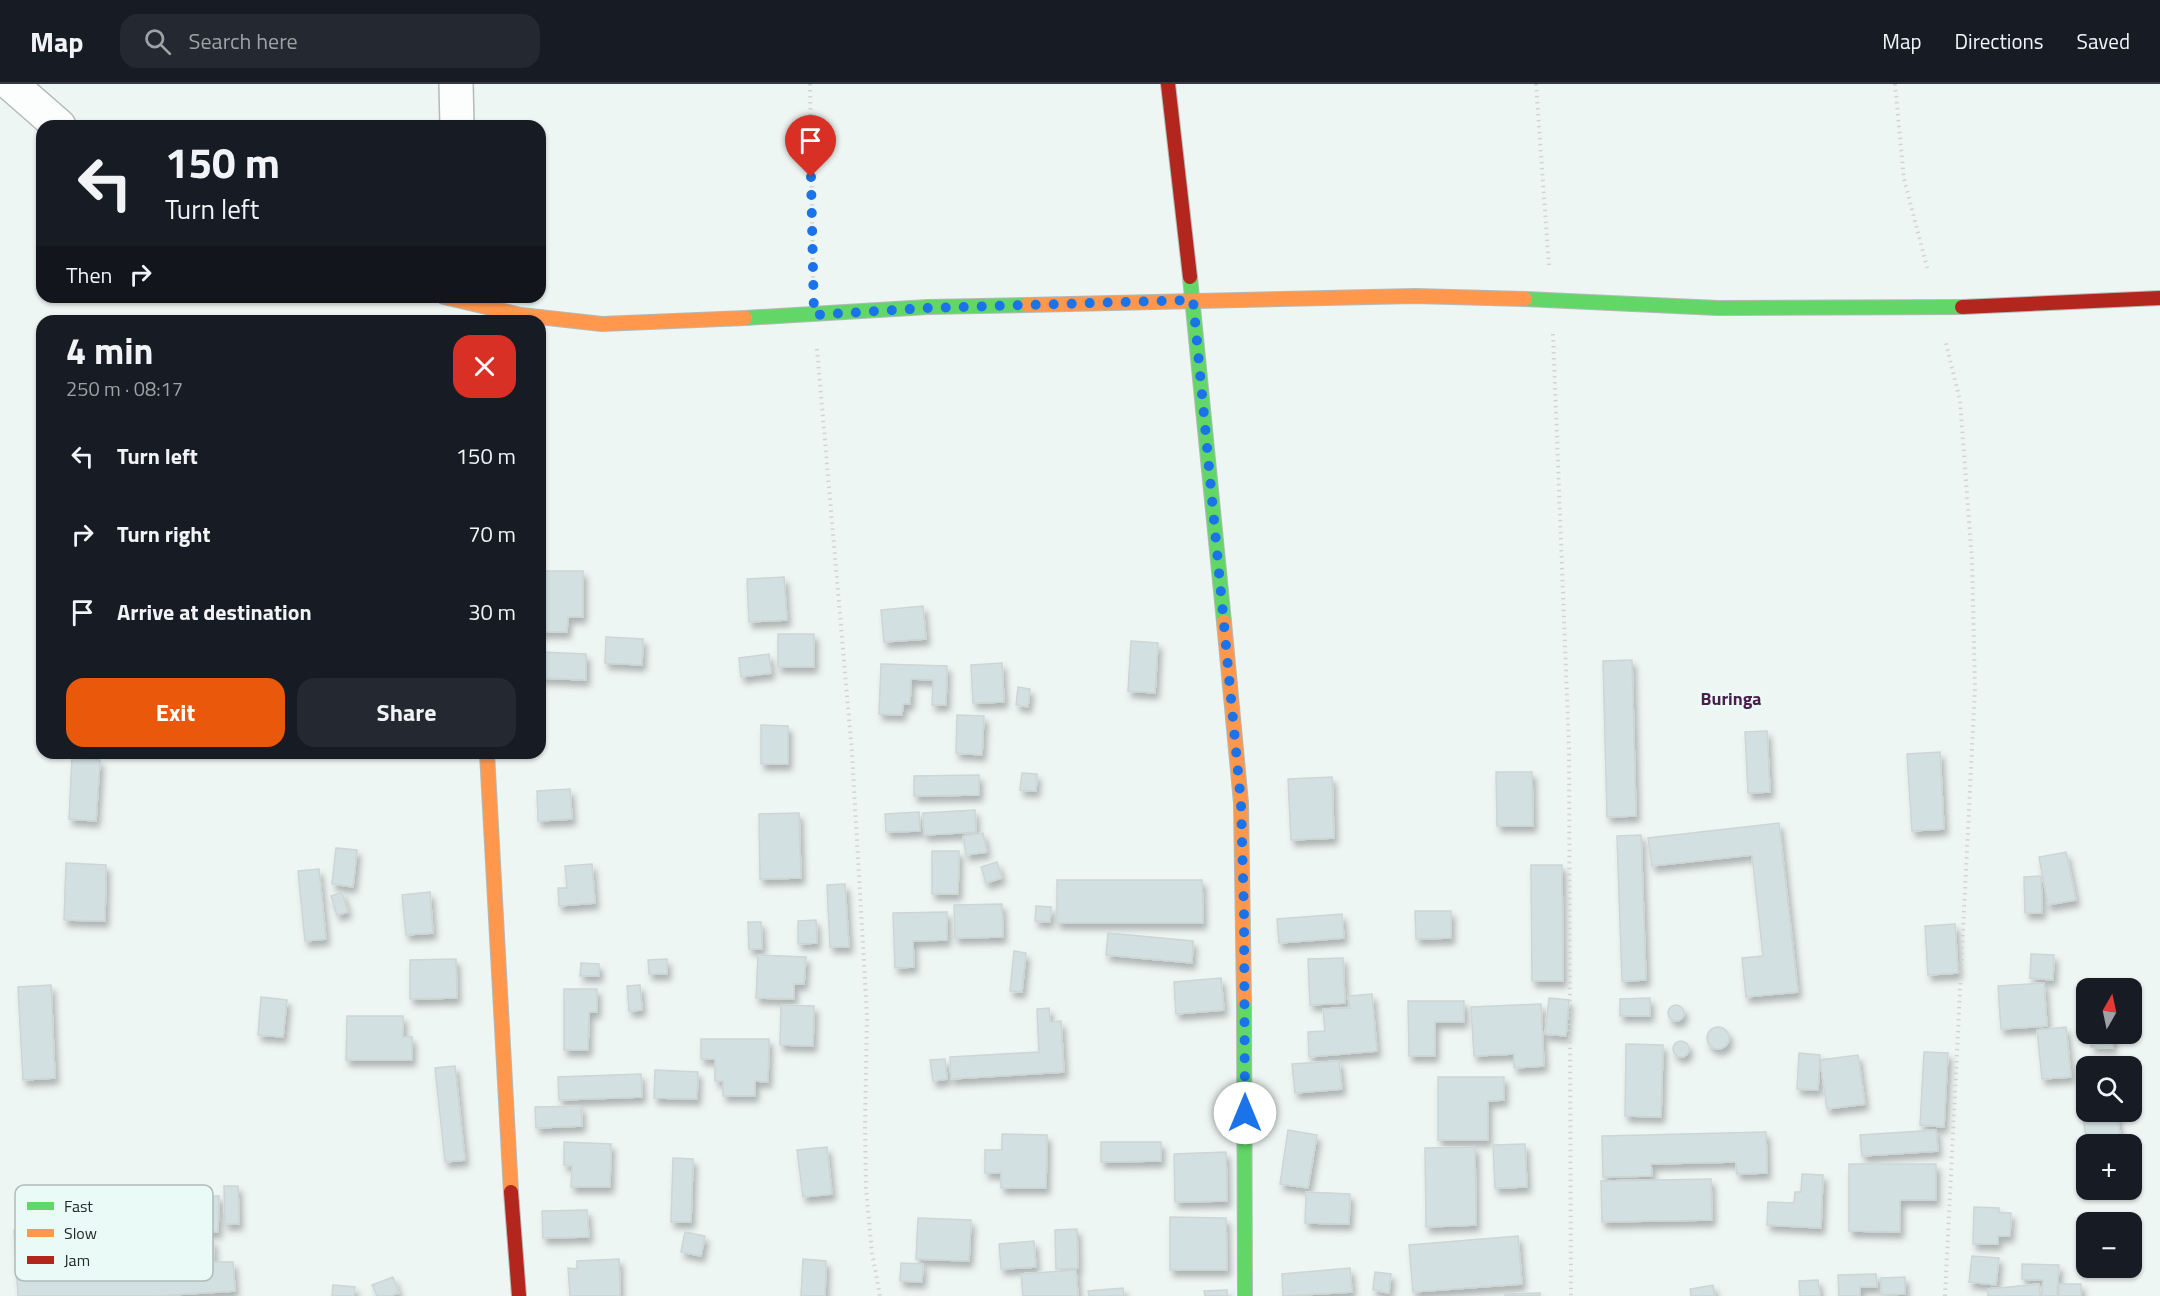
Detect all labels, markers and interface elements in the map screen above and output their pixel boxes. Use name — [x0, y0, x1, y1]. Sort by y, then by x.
search box — [120, 14, 540, 68]
text: Map — [30, 20, 84, 63]
text: Search here — [189, 24, 298, 58]
icon: search — [141, 25, 174, 58]
text: Map — [1882, 25, 1922, 57]
text: Directions — [1955, 25, 2044, 57]
text: Saved — [2077, 25, 2130, 57]
pin — [785, 115, 836, 177]
icon: arrive — [794, 124, 827, 157]
text: 150 m — [165, 130, 280, 194]
icon: left — [66, 144, 144, 222]
text: Turn left — [165, 188, 259, 229]
text: Then — [66, 258, 112, 292]
icon: right — [124, 258, 157, 291]
text: 4 min — [66, 323, 153, 378]
button: close — [453, 335, 516, 398]
text: 250 m · 08:17 — [66, 373, 183, 404]
text: Turn left — [117, 439, 198, 473]
text: 150 m — [456, 439, 516, 473]
icon: left — [66, 440, 99, 473]
text: Turn right — [117, 517, 211, 551]
text: 70 m — [468, 517, 516, 551]
icon: right — [66, 518, 99, 551]
text: Arrive at destination — [117, 595, 312, 629]
text: 30 m — [468, 595, 516, 629]
icon: arrive — [66, 596, 99, 629]
button: Exit — [66, 678, 285, 747]
button: Share — [297, 678, 516, 747]
district label: Buringa — [1700, 685, 1762, 712]
north arrow — [2076, 978, 2142, 1044]
map controls — [2076, 978, 2142, 1278]
button: search — [2076, 1056, 2142, 1122]
position arrow — [1213, 1081, 1277, 1145]
button: + — [2076, 1134, 2142, 1200]
legend — [15, 1185, 213, 1281]
text: Fast — [64, 1194, 93, 1218]
button: − — [2076, 1212, 2142, 1278]
text: Slow — [64, 1221, 97, 1245]
text: Jam — [64, 1248, 90, 1272]

